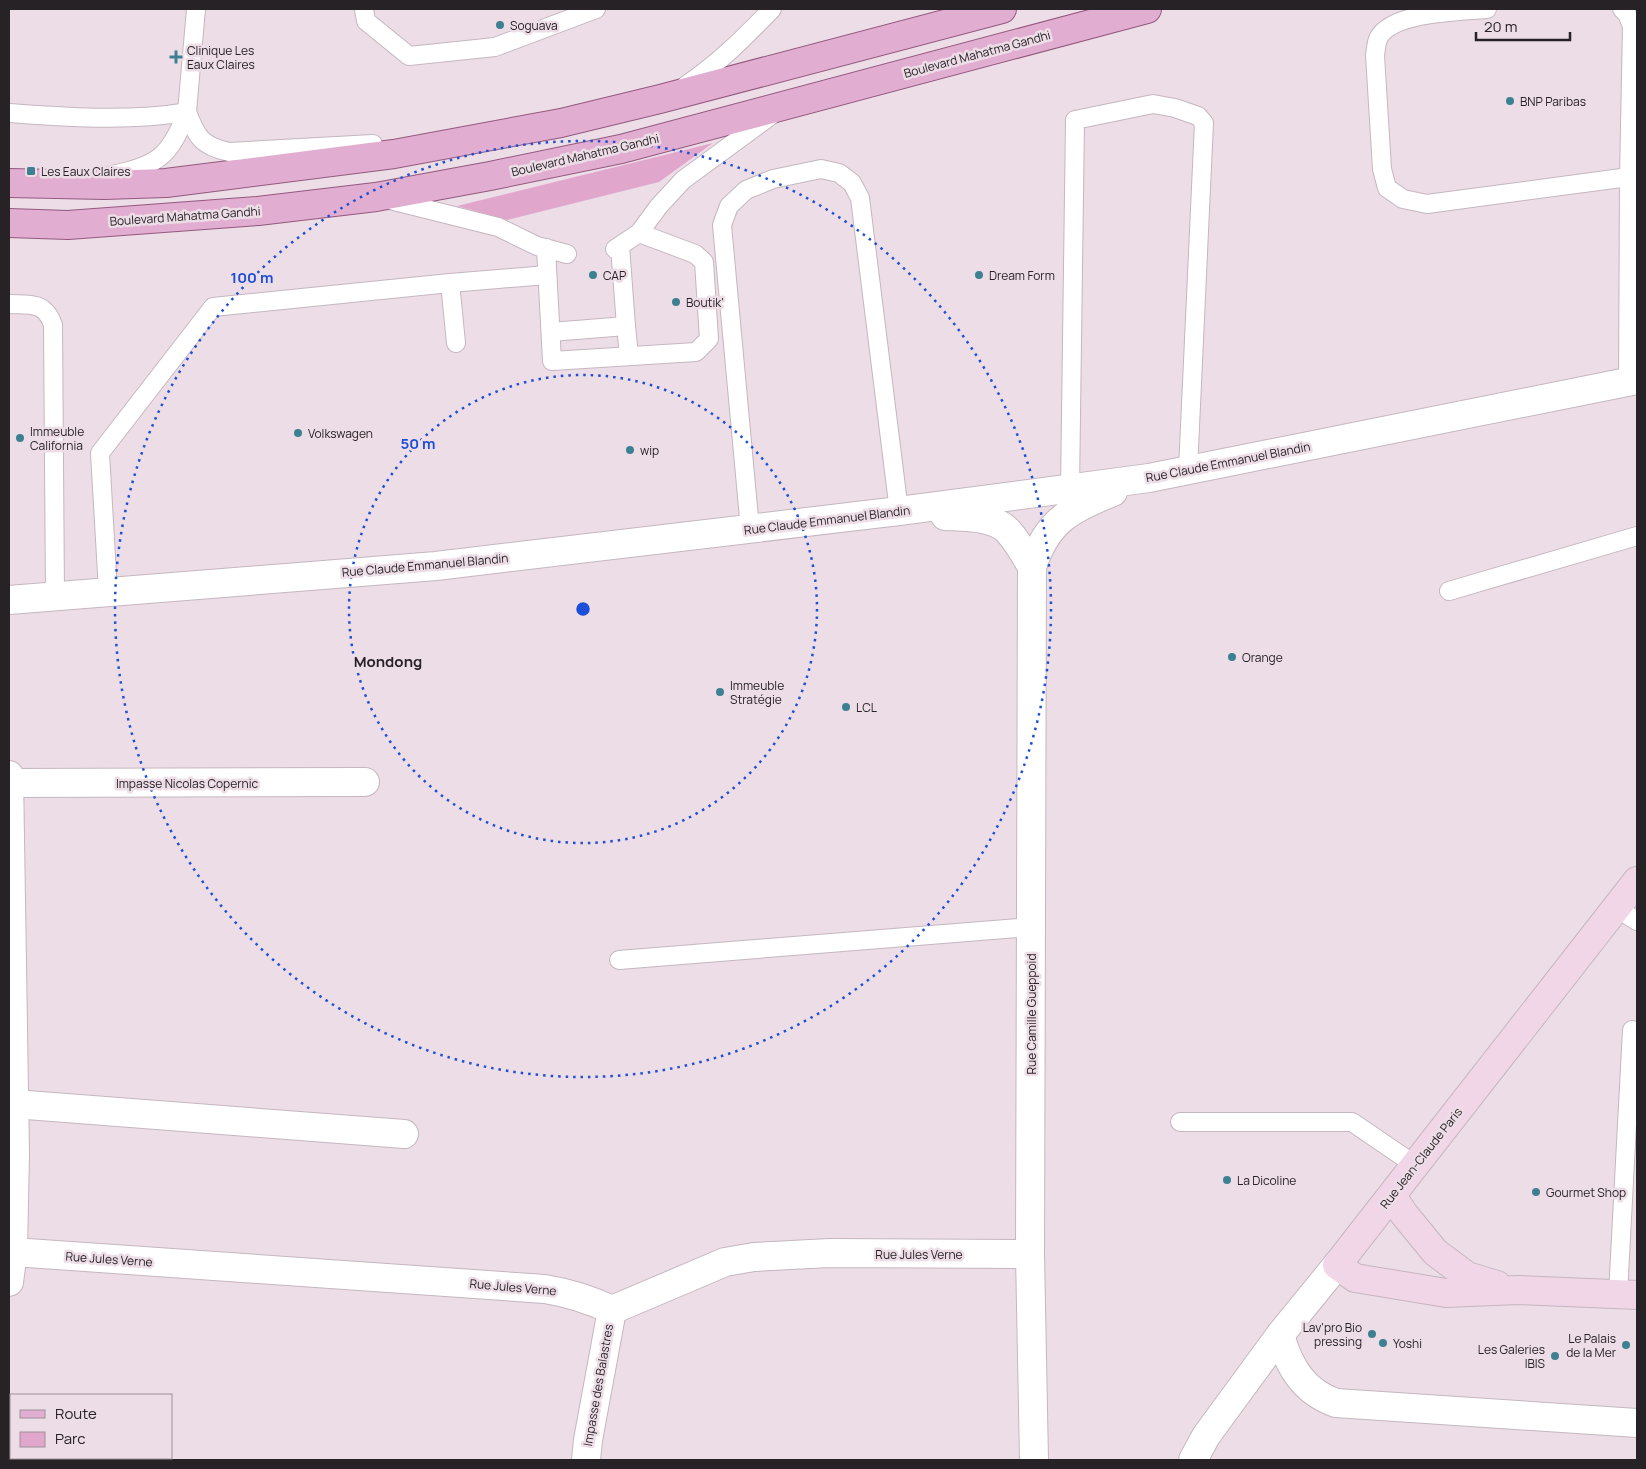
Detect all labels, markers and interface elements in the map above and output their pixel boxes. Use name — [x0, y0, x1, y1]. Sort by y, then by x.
scale bar — [1476, 10, 1570, 42]
text: 20 m — [1484, 16, 1517, 37]
place label: Soguava — [510, 17, 558, 34]
marker: Soguava — [494, 19, 506, 31]
street label: Boulevard Mahatma Gandhi — [902, 26, 1052, 82]
place label: Clinique Les Eaux Claires — [187, 42, 255, 73]
marker: Clinique Les Eaux Claires — [169, 50, 183, 64]
place label: BNP Paribas — [1520, 93, 1586, 110]
marker: BNP Paribas — [1504, 95, 1516, 107]
street label: Boulevard Mahatma Gandhi — [509, 130, 661, 180]
place label: Les Eaux Claires — [41, 163, 131, 180]
marker: Les Eaux Claires — [25, 165, 37, 177]
street label: Boulevard Mahatma Gandhi — [109, 202, 261, 230]
text: 100 m — [231, 267, 273, 288]
place label: CAP — [603, 267, 626, 284]
place label: Dream Form — [989, 267, 1055, 284]
marker: CAP — [587, 269, 599, 281]
marker: Dream Form — [973, 269, 985, 281]
place label: Boutik' — [686, 294, 724, 311]
marker: Boutik' — [670, 296, 682, 308]
place label: Immeuble California — [30, 423, 84, 454]
place label: Volkswagen — [308, 425, 373, 442]
marker: Volkswagen — [292, 427, 304, 439]
marker: Immeuble California — [14, 432, 26, 444]
text: 50 m — [400, 433, 436, 454]
street label: Rue Claude Emmanuel Blandin — [1144, 438, 1312, 486]
place label: wip — [640, 442, 659, 459]
marker: wip — [624, 444, 636, 456]
street label: Rue Claude Emmanuel Blandin — [743, 501, 911, 539]
street label: Rue Claude Emmanuel Blandin — [341, 549, 509, 581]
centre of rings — [574, 600, 592, 618]
place label: Orange — [1242, 649, 1283, 666]
district label: Mondong — [354, 651, 422, 672]
marker: Orange — [1226, 651, 1238, 663]
place label: Immeuble Stratégie — [730, 677, 784, 708]
marker: Immeuble Stratégie — [714, 686, 726, 698]
place label: LCL — [856, 699, 877, 716]
marker: LCL — [840, 701, 852, 713]
street label: Impasse Nicolas Copernic — [116, 775, 258, 792]
street label: Rue Camille Gueppoid — [1023, 954, 1040, 1075]
street label: Rue Jean-Claude Paris — [1376, 1104, 1466, 1212]
place label: La Dicoline — [1237, 1172, 1296, 1189]
marker: La Dicoline — [1221, 1174, 1233, 1186]
place label: Gourmet Shop — [1546, 1184, 1626, 1201]
marker: Gourmet Shop — [1530, 1186, 1542, 1198]
street label: Rue Jules Verne — [875, 1246, 963, 1263]
street label: Rue Jules Verne — [65, 1247, 153, 1271]
street label: Rue Jules Verne — [469, 1275, 557, 1299]
place label: Lav'pro Bio pressing — [1303, 1319, 1362, 1350]
street label: Impasse des Balastres — [579, 1323, 617, 1447]
marker: Lav'pro Bio pressing — [1366, 1328, 1378, 1340]
place label: Le Palais de la Mer — [1566, 1330, 1617, 1361]
place label: Yoshi — [1393, 1335, 1422, 1352]
marker: Yoshi — [1377, 1337, 1389, 1349]
marker: Le Palais de la Mer — [1620, 1339, 1632, 1351]
place label: Les Galeries IBIS — [1478, 1341, 1545, 1372]
marker: Les Galeries IBIS — [1549, 1350, 1561, 1362]
legend — [10, 1394, 172, 1459]
text: Route — [55, 1403, 97, 1424]
text: Parc — [55, 1428, 86, 1449]

